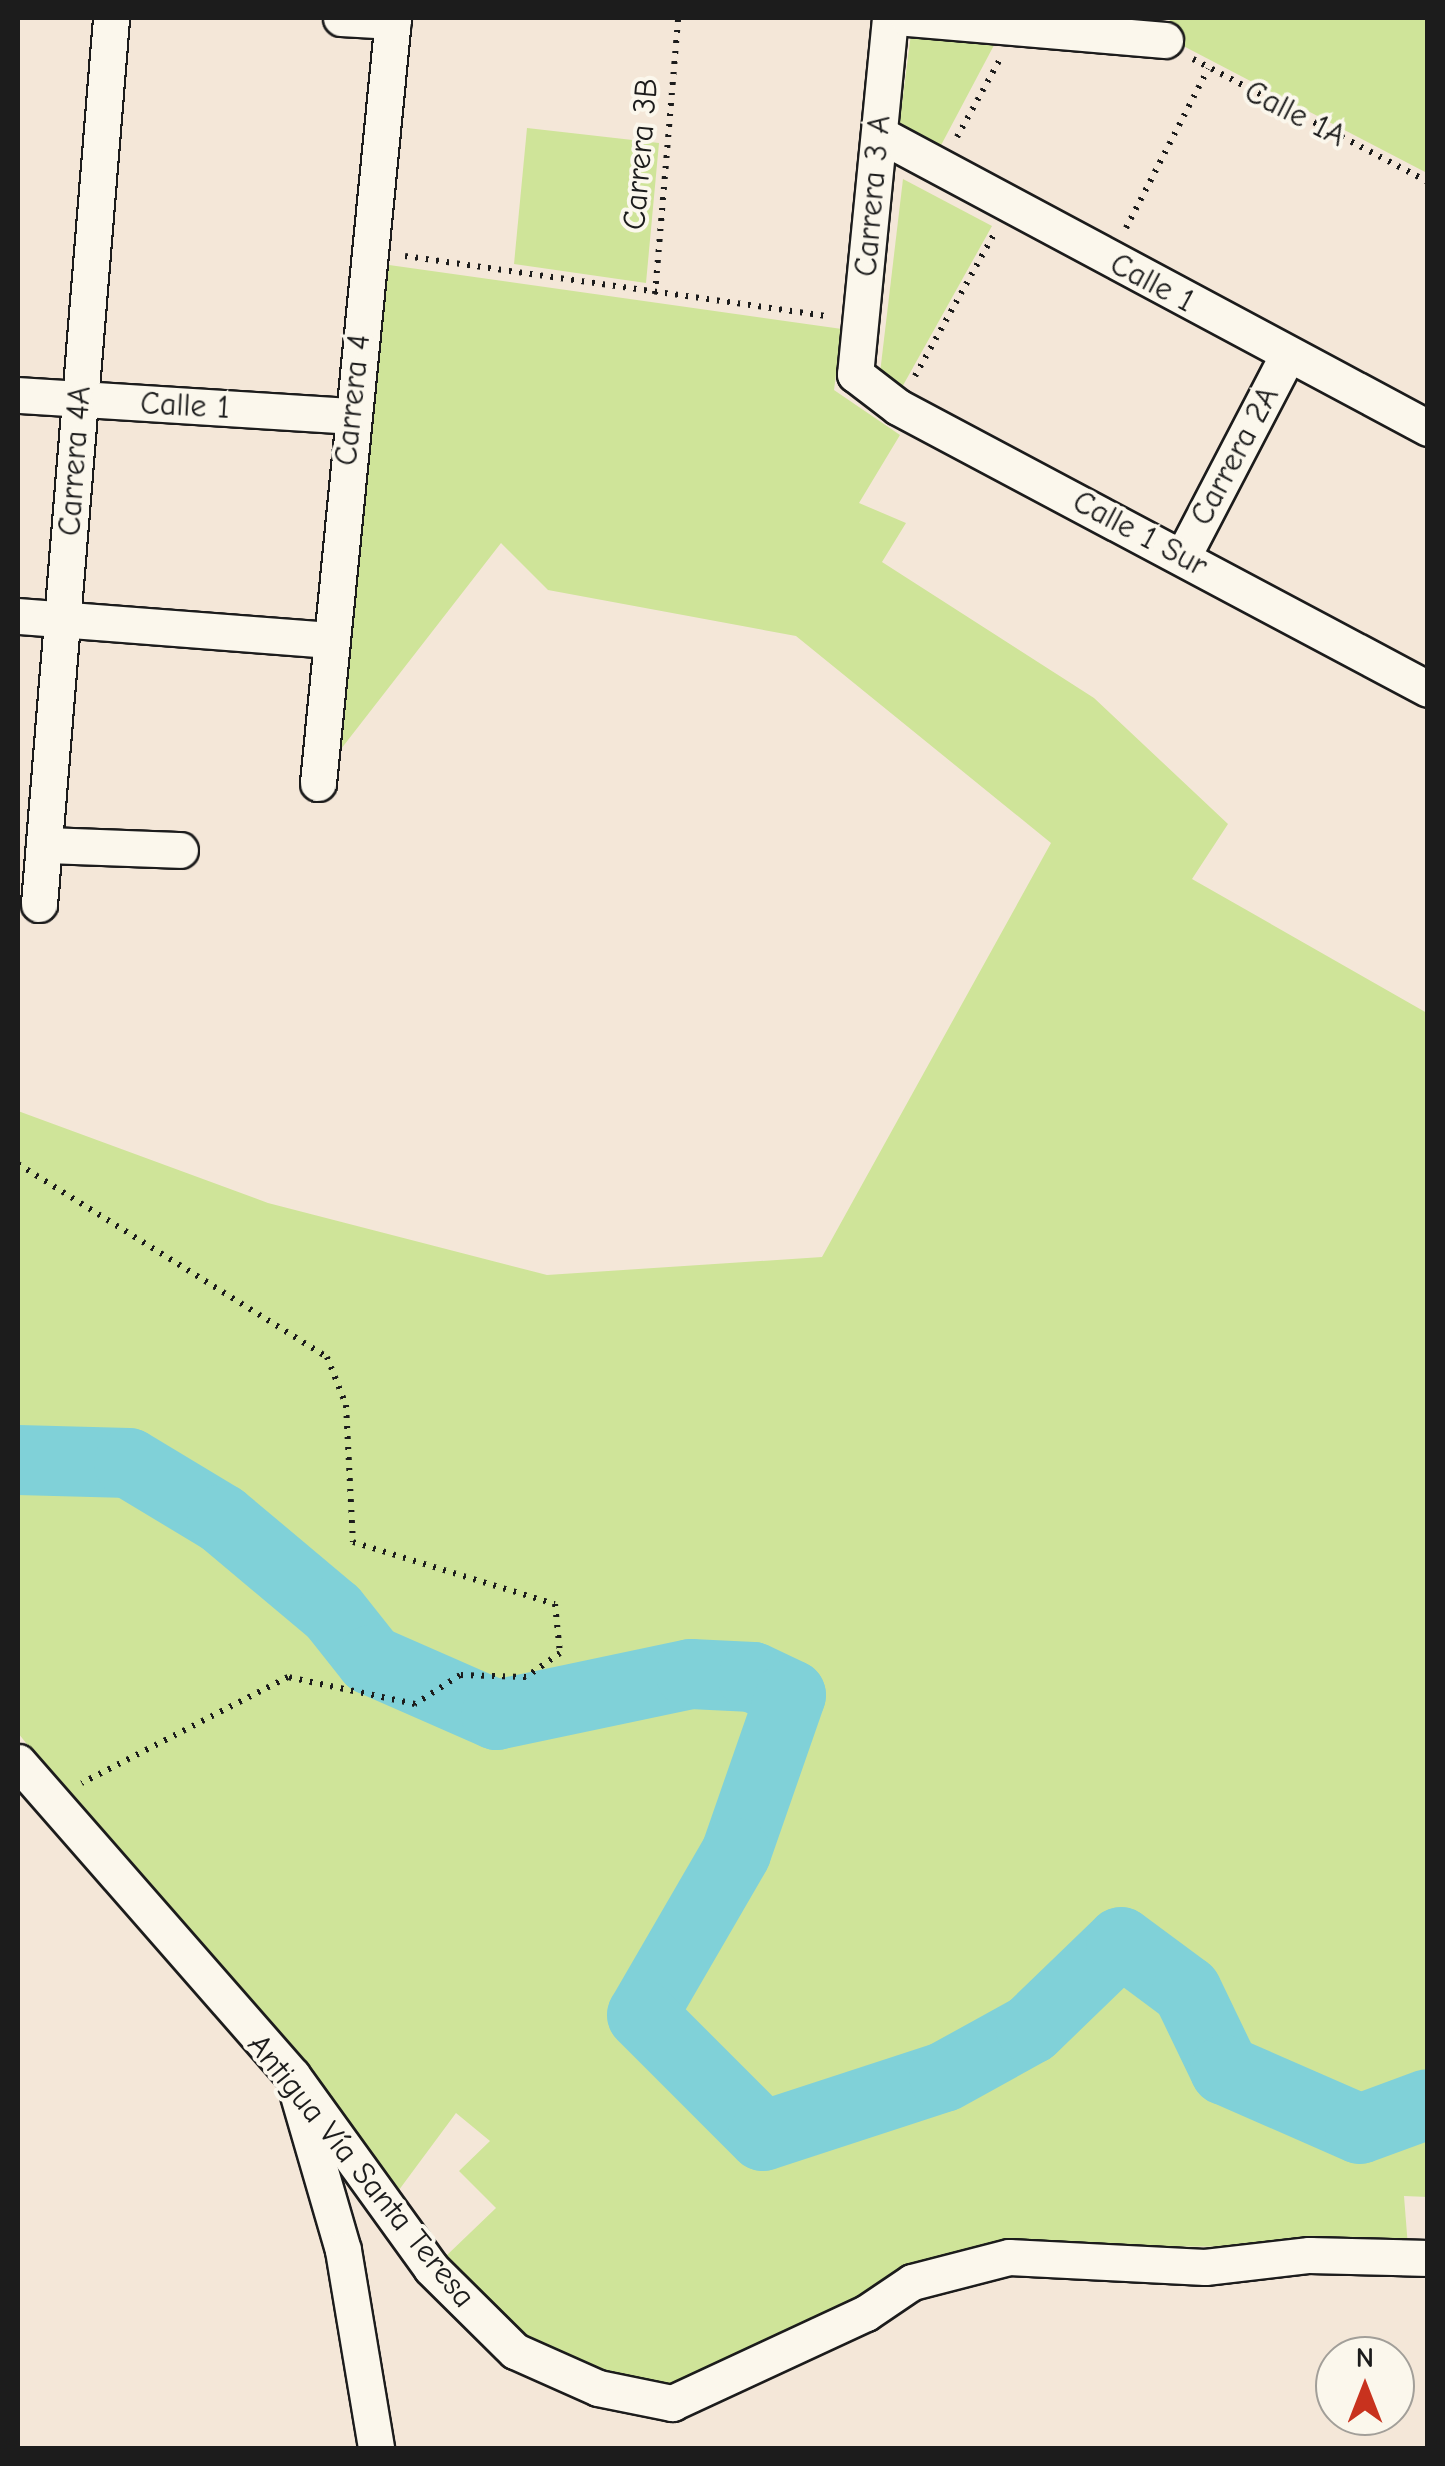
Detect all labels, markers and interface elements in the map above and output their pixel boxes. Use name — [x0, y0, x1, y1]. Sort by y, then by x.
street label: Calle 1A — [1238, 72, 1352, 156]
street label: Carrera 3B — [615, 76, 667, 232]
street label: Carrera 3 A — [847, 114, 899, 278]
street label: Calle 1 — [1103, 245, 1201, 321]
street label: Carrera 4 — [327, 332, 379, 468]
street label: Carrera 2A — [1182, 380, 1288, 532]
street label: Calle 1 — [139, 384, 231, 428]
street label: Carrera 4A — [51, 385, 99, 537]
street label: Calle 1 Sur — [1066, 483, 1214, 585]
street label: Antigua Vía Santa Teresa — [239, 2027, 483, 2315]
north arrow — [1315, 2336, 1415, 2436]
text: N — [1356, 2342, 1374, 2374]

